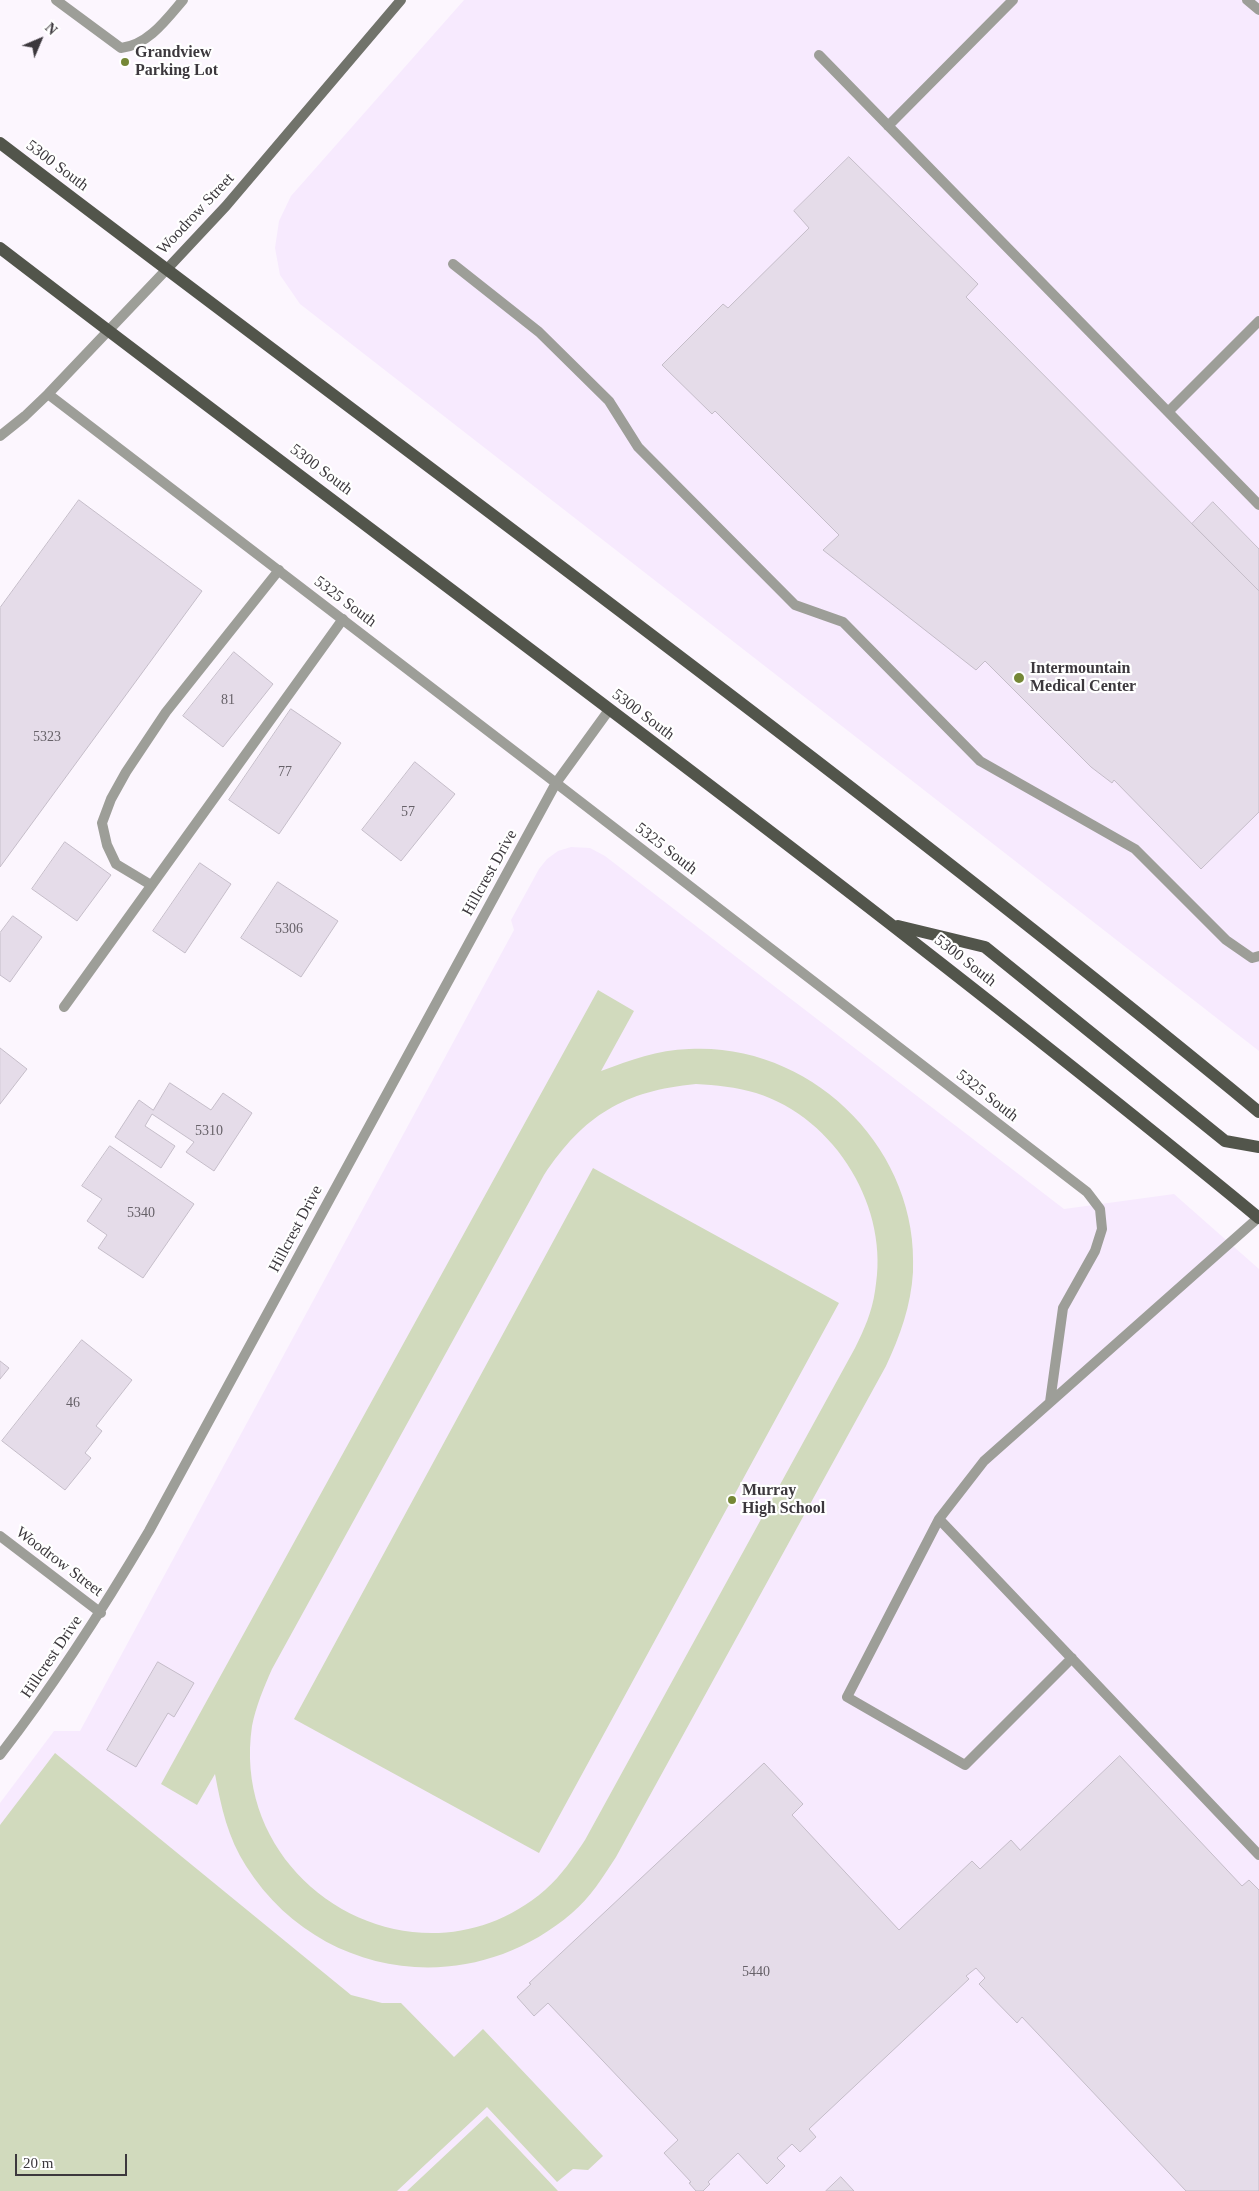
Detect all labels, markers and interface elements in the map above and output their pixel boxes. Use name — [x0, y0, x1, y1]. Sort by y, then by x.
north arrow — [15, 15, 65, 65]
text: N — [42, 20, 60, 38]
place label: Grandview Parking Lot — [135, 43, 218, 81]
marker: Grandview Parking Lot — [119, 56, 131, 68]
street label: 5300 South — [22, 136, 92, 196]
street label: Woodrow Street — [154, 169, 238, 259]
street label: 5300 South — [286, 440, 356, 500]
street label: 5325 South — [310, 572, 380, 632]
place label: Intermountain Medical Center — [1030, 659, 1136, 697]
marker: Intermountain Medical Center — [1012, 671, 1026, 685]
street label: 5300 South — [608, 685, 678, 745]
house number: 81 — [221, 692, 235, 708]
house number: 5323 — [33, 729, 61, 745]
house number: 77 — [278, 764, 292, 780]
house number: 57 — [401, 804, 415, 820]
street label: 5325 South — [631, 819, 701, 879]
street label: Hillcrest Drive — [458, 827, 522, 919]
house number: 5306 — [275, 921, 303, 937]
street label: 5300 South — [930, 931, 1000, 991]
street label: 5325 South — [952, 1066, 1022, 1126]
house number: 5310 — [195, 1123, 223, 1139]
street label: Hillcrest Drive — [265, 1182, 327, 1276]
house number: 5340 — [127, 1205, 155, 1221]
house number: 46 — [66, 1395, 80, 1411]
place label: Murray High School — [742, 1481, 825, 1519]
marker: Murray High School — [726, 1494, 738, 1506]
street label: Woodrow Street — [12, 1523, 106, 1601]
street label: Hillcrest Drive — [17, 1612, 87, 1702]
house number: 5440 — [742, 1964, 770, 1980]
scale bar — [18, 2144, 130, 2176]
text: 20 m — [23, 2155, 53, 2171]

